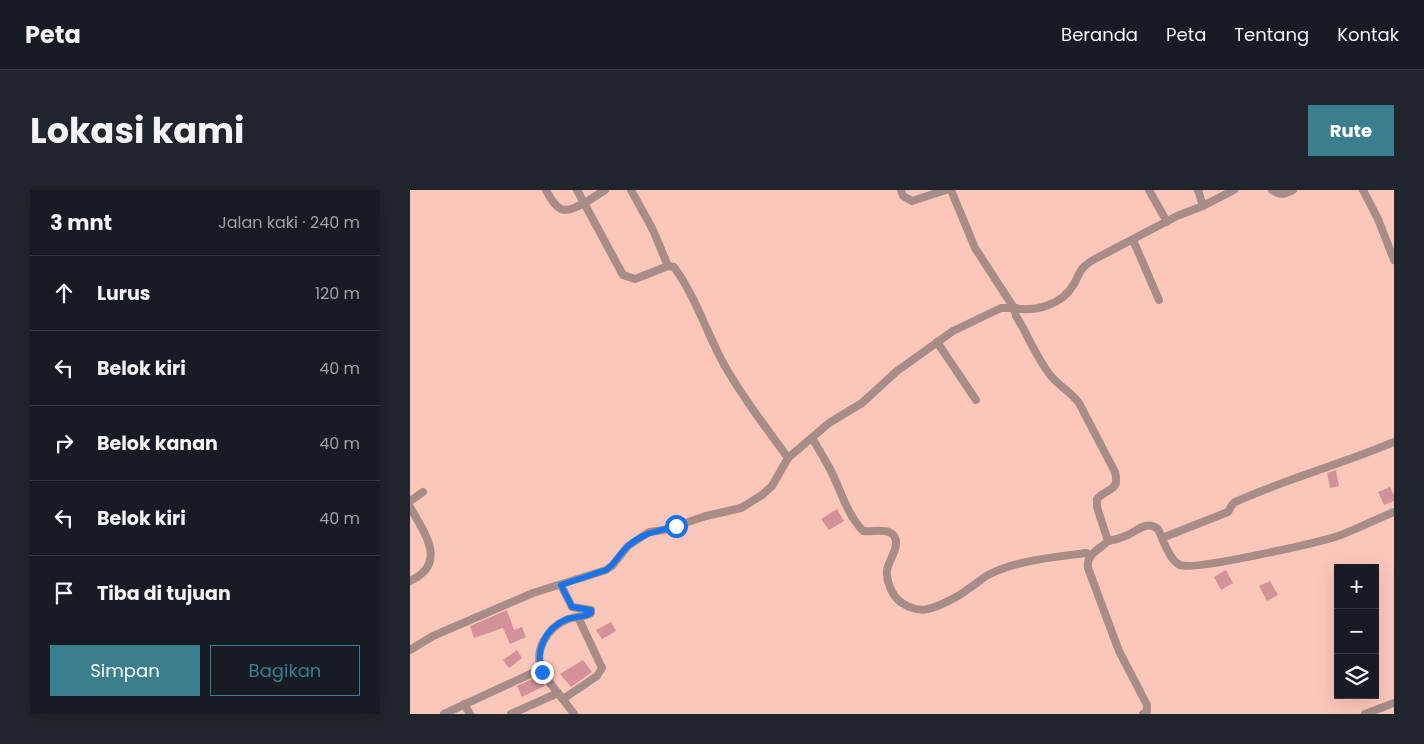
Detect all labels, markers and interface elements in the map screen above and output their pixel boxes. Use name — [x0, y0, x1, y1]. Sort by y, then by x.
text: Peta — [25, 18, 81, 51]
text: Beranda — [1061, 22, 1138, 47]
text: Peta — [1166, 22, 1206, 47]
text: Tentang — [1234, 22, 1309, 47]
text: Kontak — [1337, 22, 1399, 47]
button: Rute — [1308, 105, 1394, 156]
text: Lokasi kami — [30, 106, 244, 155]
text: 3 mnt — [50, 208, 112, 237]
text: Jalan kaki · 240 m — [218, 211, 360, 234]
icon: ahead — [50, 279, 78, 307]
text: Lurus — [97, 280, 150, 307]
text: 120 m — [315, 282, 360, 305]
icon: left — [50, 354, 78, 382]
text: Belok kiri — [97, 355, 186, 382]
text: 40 m — [319, 357, 360, 380]
icon: right — [50, 429, 78, 457]
text: Belok kanan — [97, 430, 218, 457]
text: 40 m — [319, 432, 360, 455]
icon: left — [50, 504, 78, 532]
text: Belok kiri — [97, 505, 186, 532]
text: 40 m — [319, 507, 360, 530]
route start — [665, 515, 688, 538]
map controls — [1334, 564, 1379, 699]
button: + — [1334, 564, 1379, 609]
icon: arrive — [50, 579, 78, 607]
text: Tiba di tujuan — [97, 580, 231, 607]
button: − — [1334, 609, 1379, 654]
button: Simpan — [50, 645, 200, 696]
button: Bagikan — [210, 645, 360, 696]
button: layers — [1334, 654, 1379, 699]
route end — [531, 661, 554, 684]

